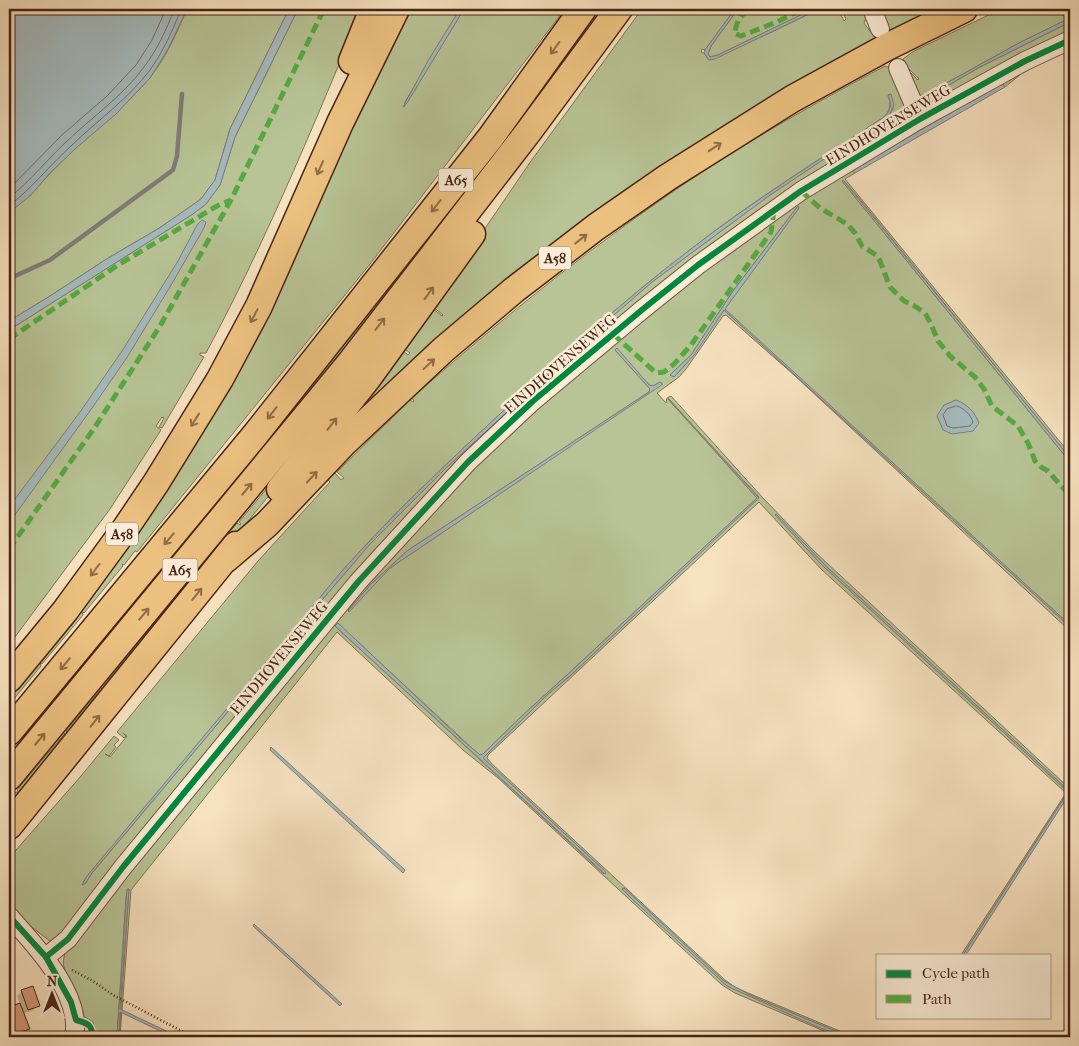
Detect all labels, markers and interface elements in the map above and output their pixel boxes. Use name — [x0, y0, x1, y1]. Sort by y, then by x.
one-way arrow — [549, 41, 560, 54]
street label: EINDHOVENSEWEG — [822, 80, 954, 169]
one-way arrow — [708, 141, 722, 151]
one-way arrow — [314, 160, 324, 175]
road number: A65 — [438, 168, 474, 192]
one-way arrow — [430, 199, 441, 212]
one-way arrow — [574, 233, 587, 244]
road number: A58 — [539, 247, 571, 270]
one-way arrow — [423, 287, 434, 300]
one-way arrow — [248, 308, 258, 323]
street label: EINDHOVENSEWEG — [500, 310, 620, 418]
one-way arrow — [375, 317, 385, 331]
one-way arrow — [422, 358, 435, 370]
one-way arrow — [267, 407, 278, 420]
one-way arrow — [189, 413, 199, 427]
one-way arrow — [326, 418, 337, 431]
one-way arrow — [306, 471, 318, 483]
one-way arrow — [242, 483, 253, 496]
road number: A58 — [106, 522, 138, 546]
one-way arrow — [164, 532, 175, 545]
road number: A65 — [162, 558, 198, 582]
one-way arrow — [90, 563, 100, 577]
one-way arrow — [192, 588, 203, 601]
street label: EINDHOVENSEWEG — [226, 597, 332, 718]
one-way arrow — [138, 608, 149, 621]
one-way arrow — [60, 657, 71, 670]
one-way arrow — [89, 714, 100, 727]
one-way arrow — [34, 733, 45, 746]
legend — [876, 954, 1052, 1018]
text: Cycle path — [922, 964, 990, 982]
north arrow — [28, 968, 78, 1018]
text: N — [47, 973, 58, 990]
text: Path — [922, 990, 952, 1008]

